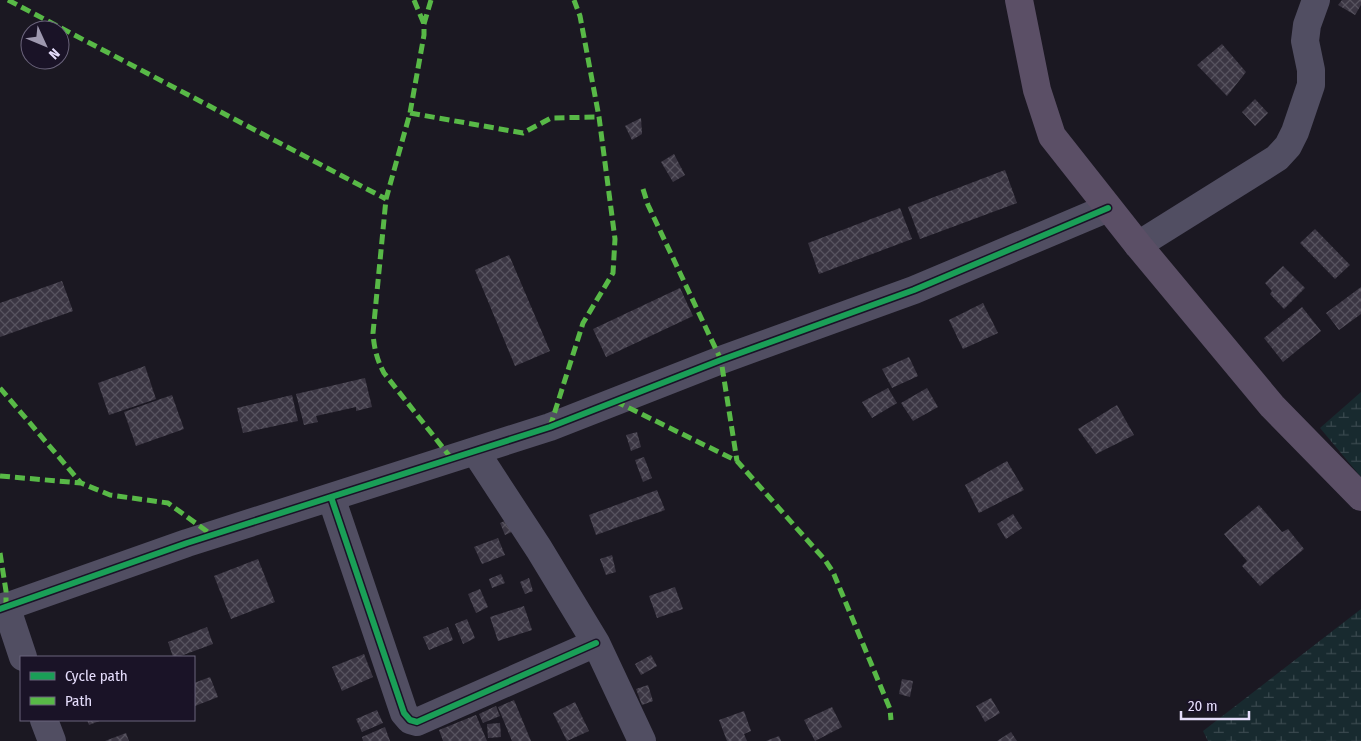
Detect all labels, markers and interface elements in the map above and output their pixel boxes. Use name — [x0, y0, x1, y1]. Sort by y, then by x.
north arrow — [20, 20, 70, 70]
text: N — [45, 45, 63, 63]
legend — [20, 656, 195, 721]
text: Cycle path — [65, 667, 128, 685]
scale bar — [1181, 688, 1248, 720]
text: Path — [65, 692, 92, 710]
text: 20 m — [1188, 697, 1218, 715]

